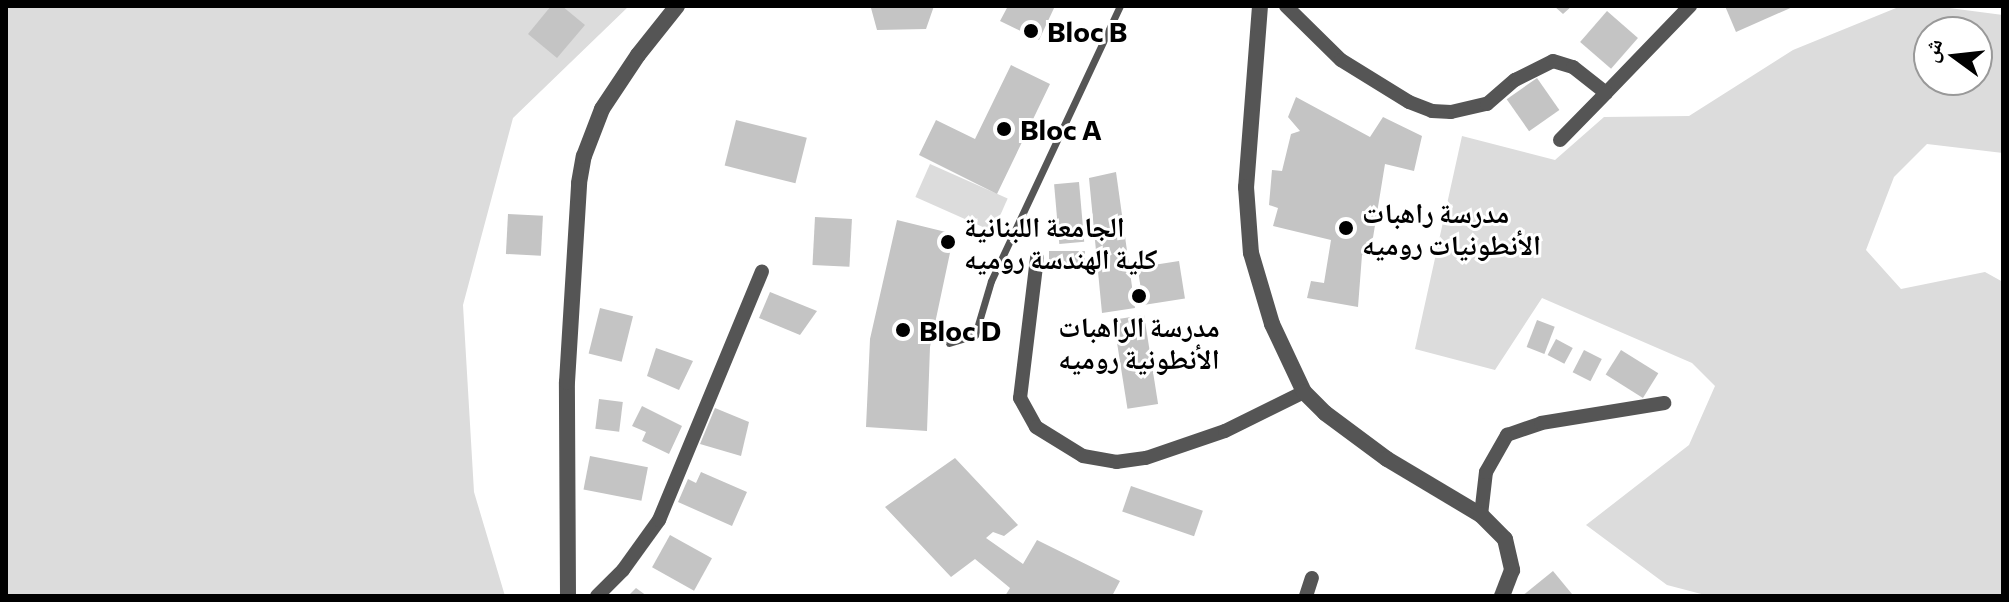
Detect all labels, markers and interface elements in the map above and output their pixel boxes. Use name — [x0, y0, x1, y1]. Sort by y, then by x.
place label: Bloc B — [1047, 14, 1127, 48]
north arrow — [1913, 16, 1993, 96]
marker: Bloc B — [1022, 22, 1040, 40]
text: ش — [1915, 35, 1947, 65]
place label: Bloc A — [1020, 112, 1102, 146]
marker: Bloc A — [995, 120, 1013, 138]
place label: مدرسة راهبات الأنطونيات روميه — [1362, 195, 1541, 261]
place label: الجامعة اللبنانية كلية الهندسة روميه — [964, 209, 1157, 275]
marker: مدرسة راهبات الأنطونيات روميه — [1337, 219, 1355, 237]
marker: الجامعة اللبنانية كلية الهندسة روميه — [939, 233, 957, 251]
marker: مدرسة الراهبات الأنطونية روميه — [1130, 287, 1148, 305]
place label: مدرسة الراهبات الأنطونية روميه — [1058, 309, 1220, 375]
place label: Bloc D — [919, 313, 1001, 347]
marker: Bloc D — [894, 321, 912, 339]

